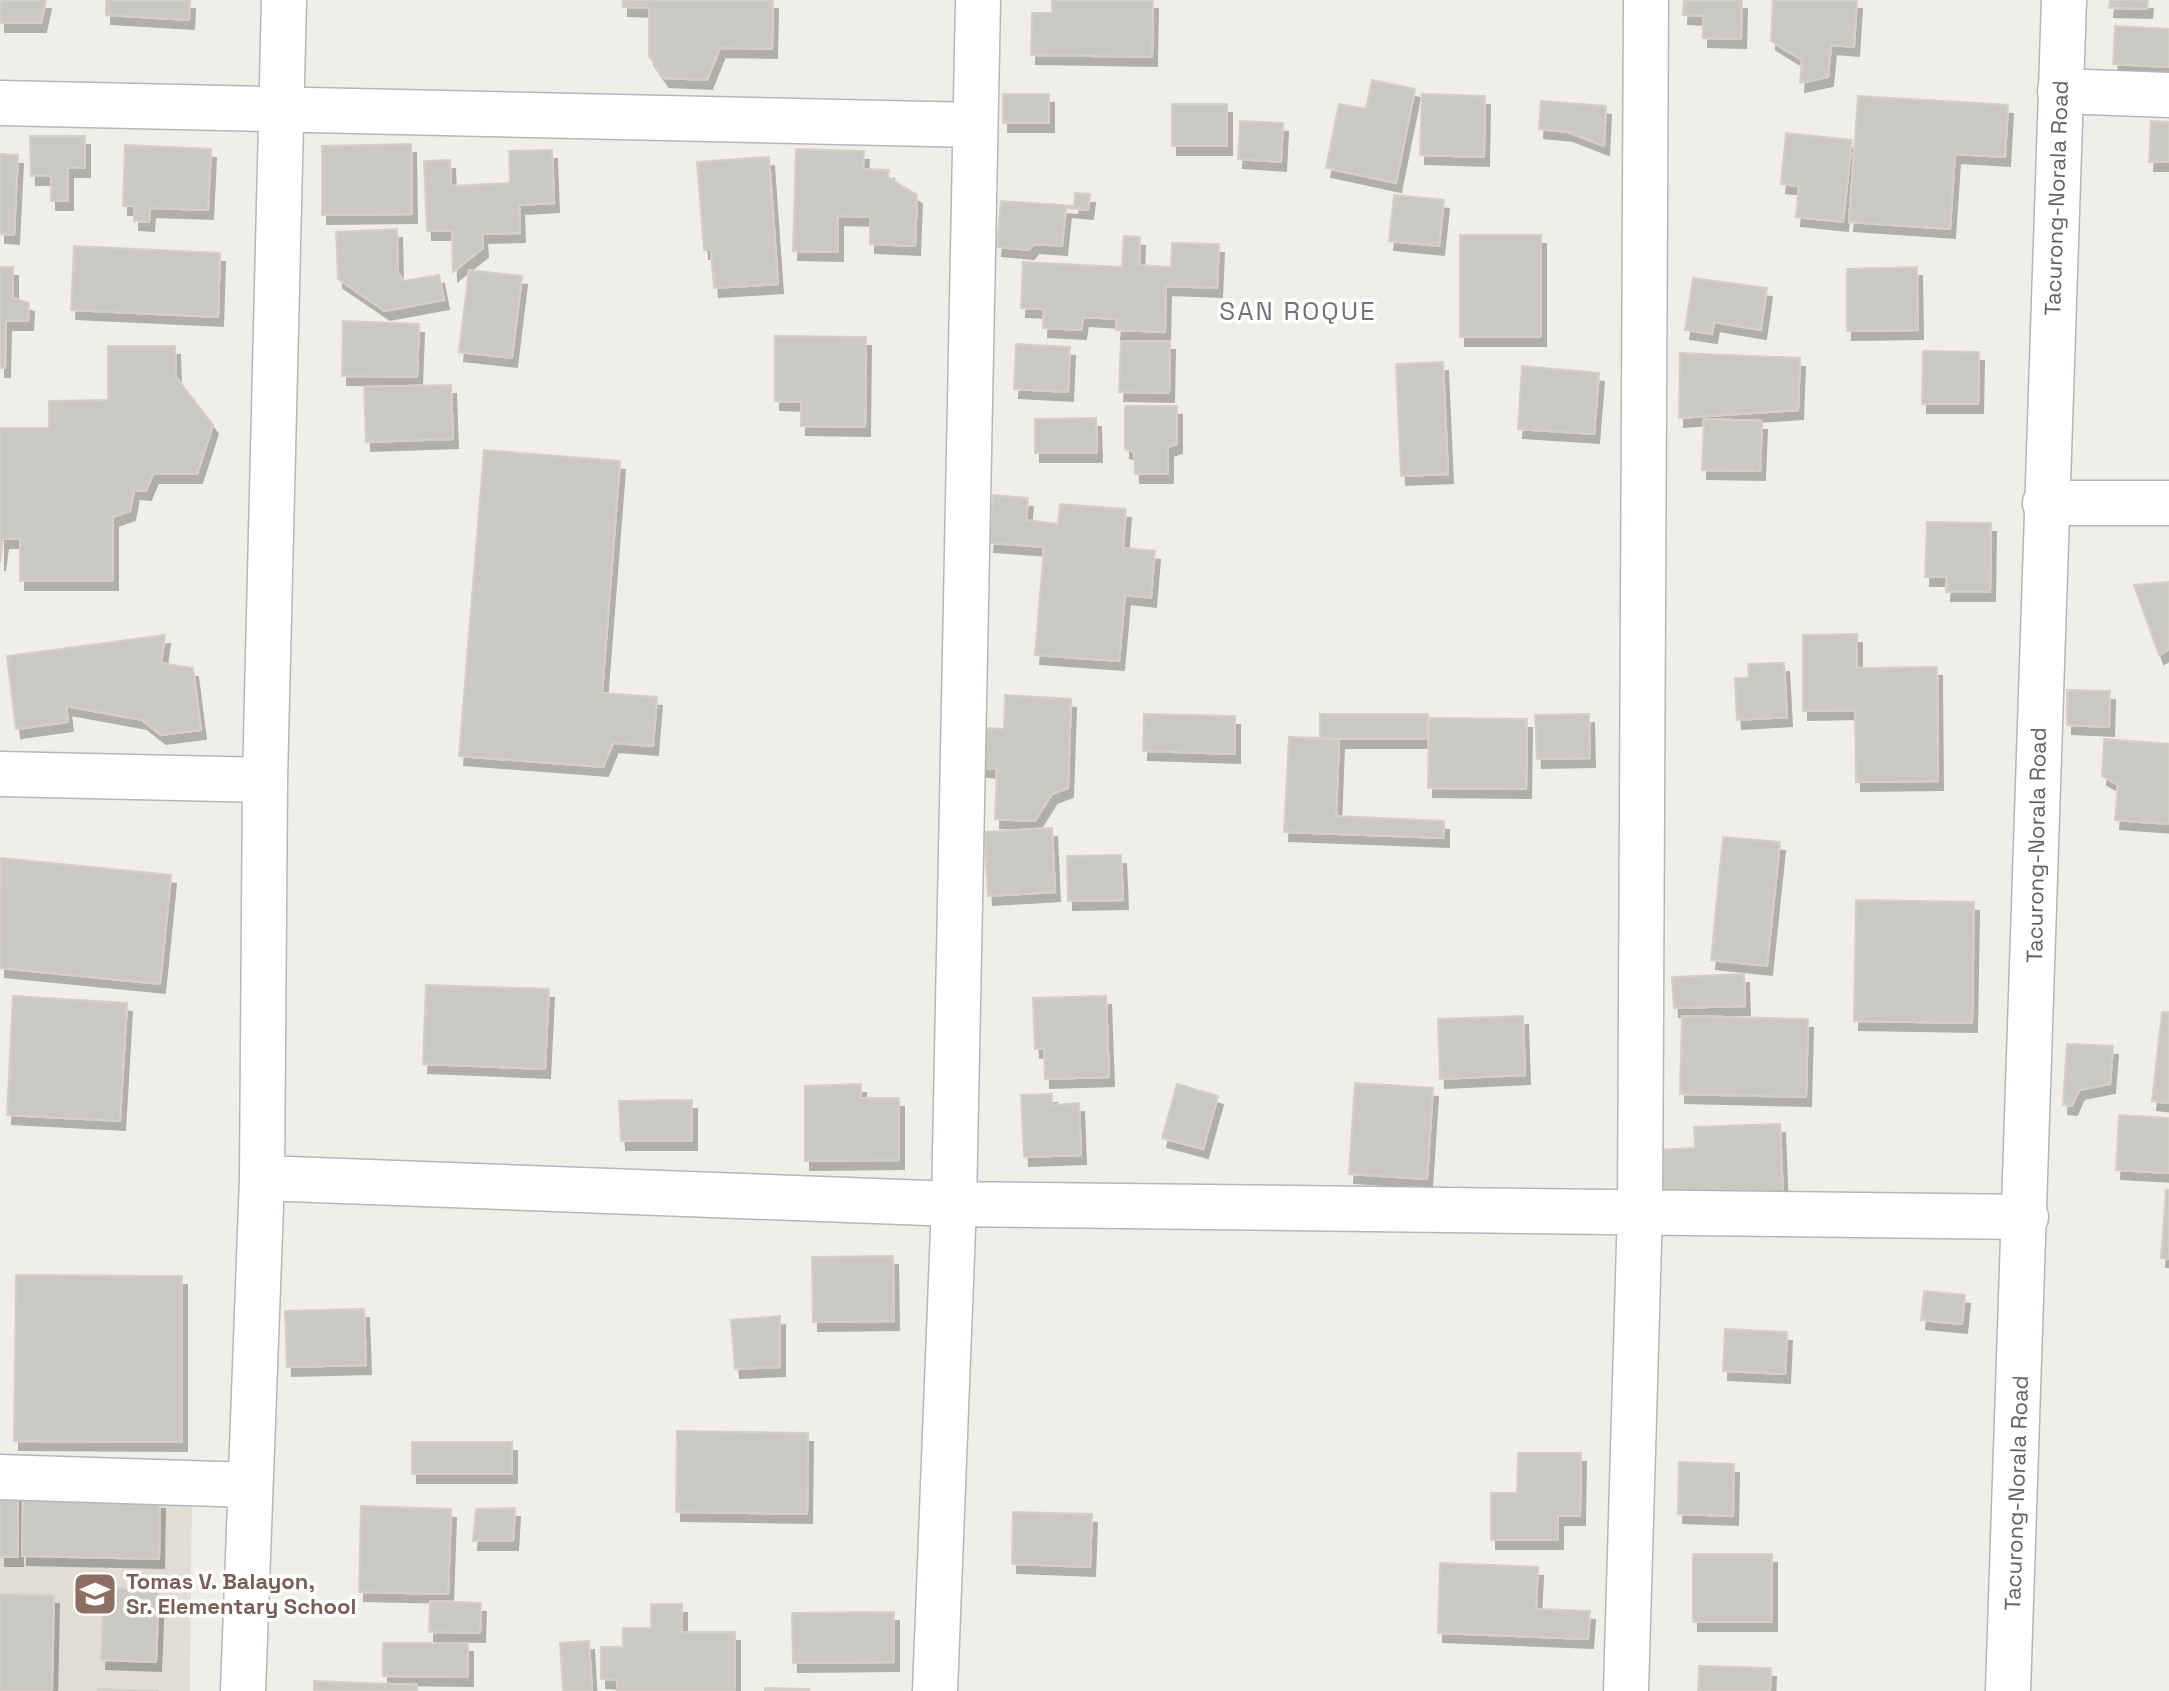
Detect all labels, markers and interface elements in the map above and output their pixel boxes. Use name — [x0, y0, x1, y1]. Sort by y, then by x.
street label: Tacurong-Norala Road — [2038, 80, 2074, 316]
district label: SAN ROQUE — [1219, 294, 1377, 328]
street label: Tacurong-Norala Road — [2020, 727, 2052, 963]
street label: Tacurong-Norala Road — [1998, 1375, 2034, 1611]
place label: Tomas V. Balayon, Sr. Elementary School — [126, 1567, 356, 1620]
school or university icon: Tomas V. Balayon, Sr. Elementary School — [71, 1570, 119, 1618]

